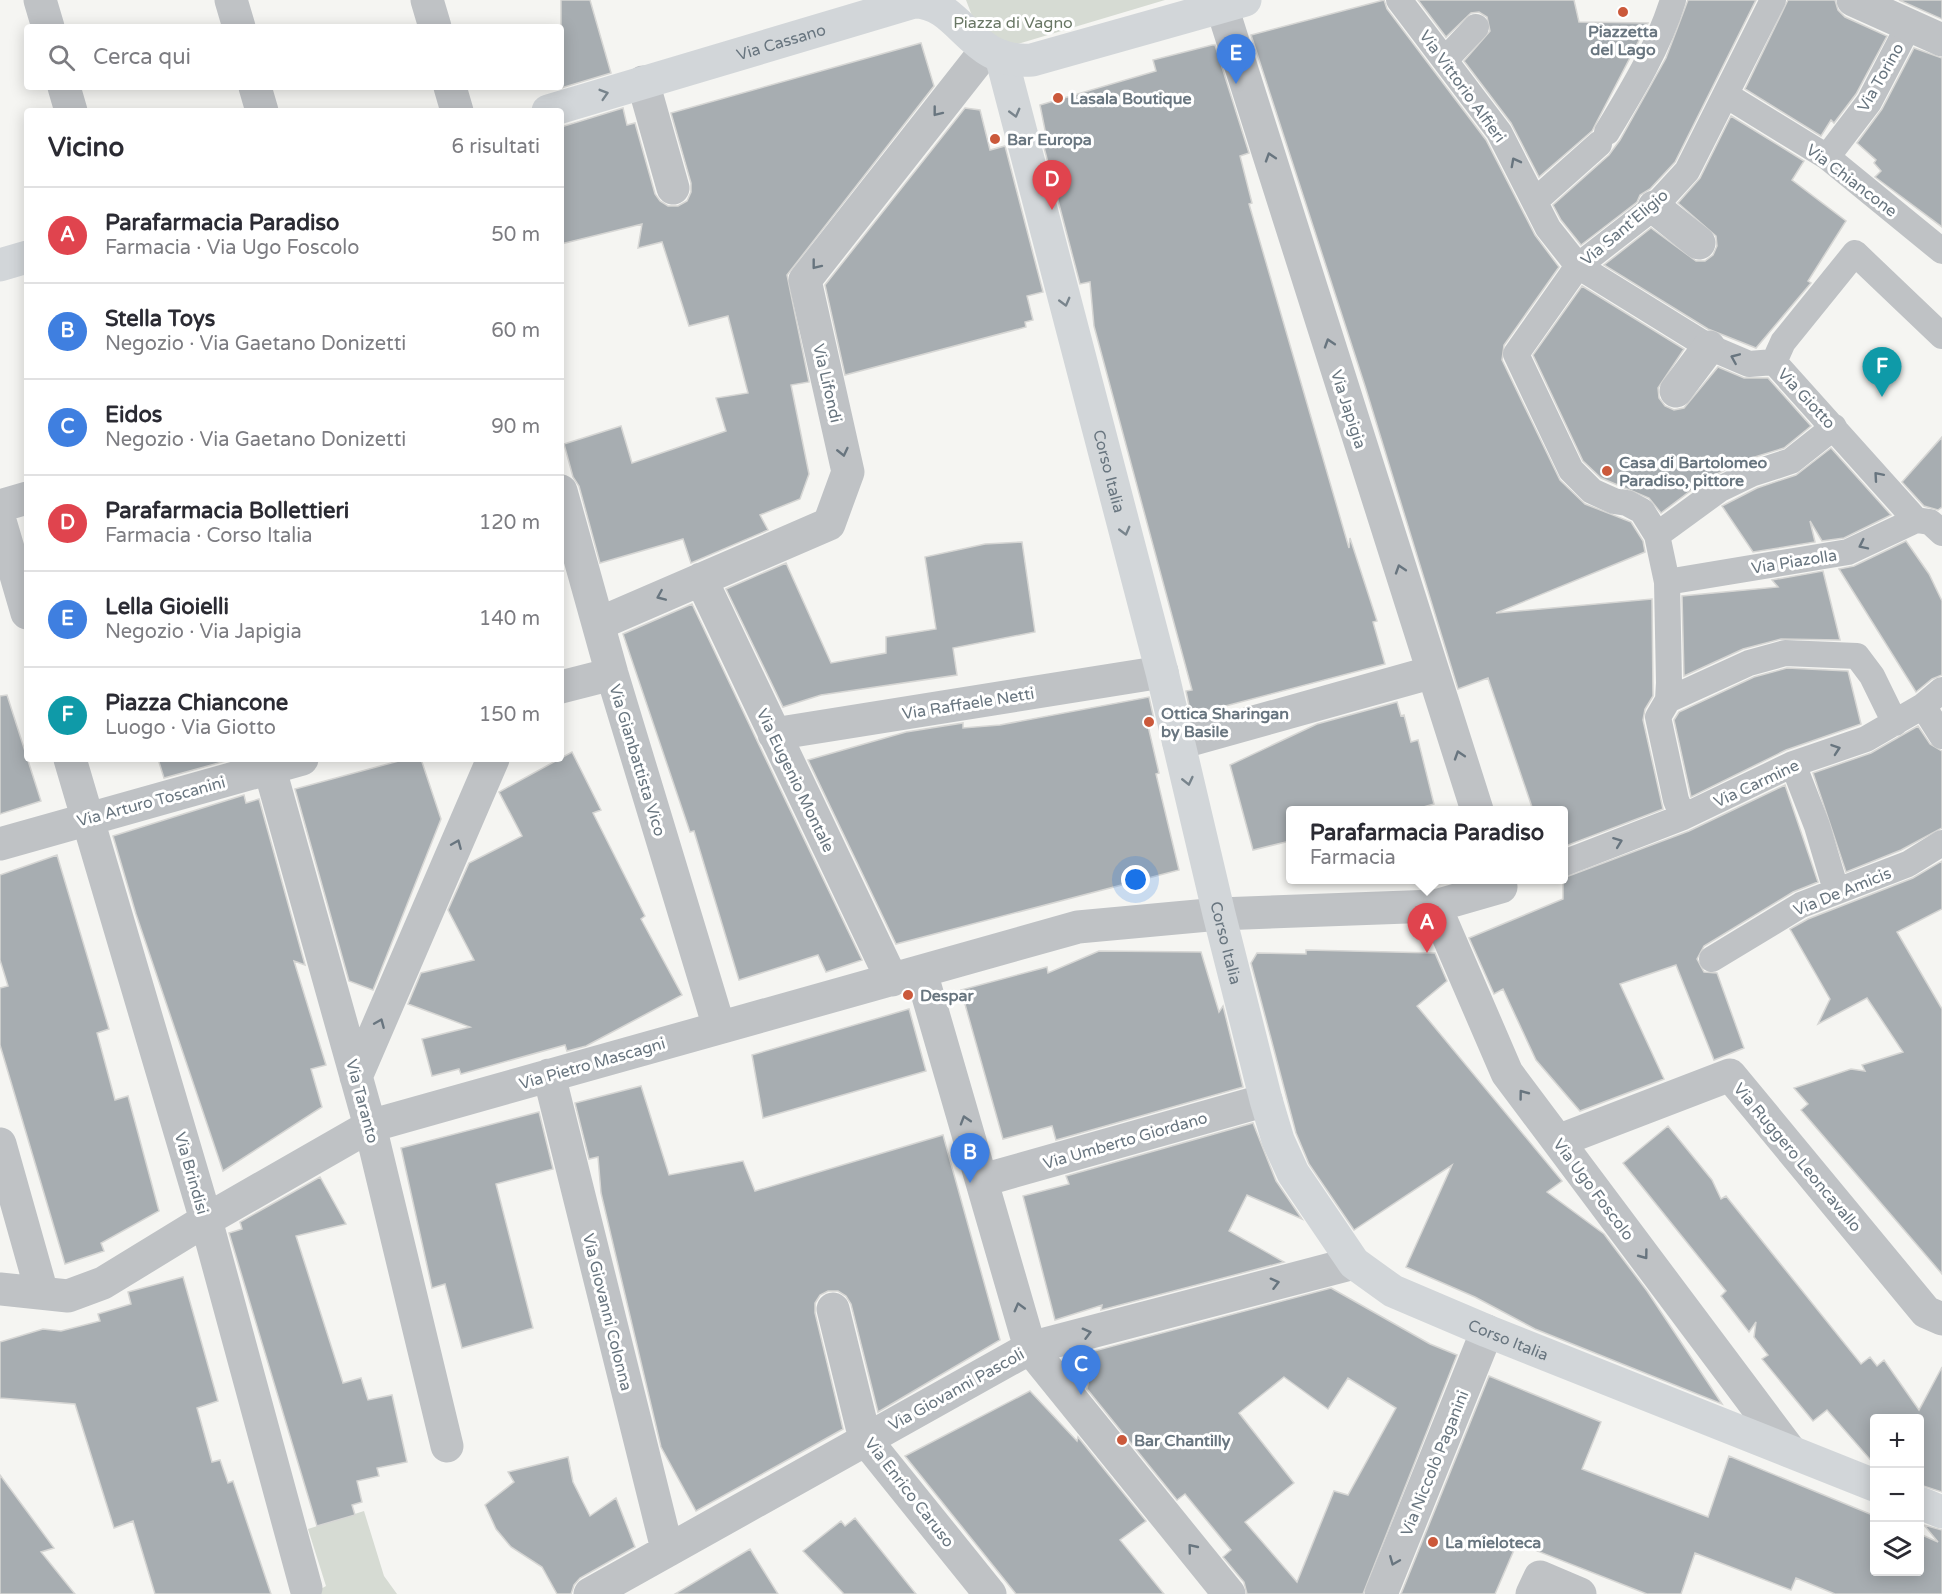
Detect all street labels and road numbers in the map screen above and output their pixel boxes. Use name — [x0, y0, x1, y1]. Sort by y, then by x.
street label: Via Cassano — [734, 20, 828, 65]
street label: Via Vittorio Alfieri — [1415, 26, 1510, 147]
street label: Via Torino — [1853, 40, 1909, 115]
street label: Via Chiancone — [1802, 140, 1901, 221]
street label: Via Sant'Eligio — [1577, 185, 1672, 270]
street label: Via Lifondi — [808, 342, 846, 425]
street label: Via Giotto — [1773, 364, 1839, 433]
street label: Via Japigia — [1326, 367, 1370, 451]
street label: Corso Italia — [1088, 428, 1129, 515]
street label: Via Piazolla — [1750, 545, 1838, 579]
street label: Via Gianbattista Vico — [604, 682, 670, 839]
street label: Via Raffaele Netti — [901, 684, 1036, 724]
street label: Via Eugenio Montale — [752, 705, 839, 855]
street label: Via Carmine — [1711, 755, 1802, 812]
street label: Via Arturo Toscanini — [75, 773, 228, 831]
street label: Via De Amicis — [1791, 863, 1894, 921]
street label: Corso Italia — [1205, 900, 1245, 987]
street label: Via Pietro Mascagni — [517, 1034, 668, 1094]
street label: Via Taranto — [341, 1057, 383, 1145]
street label: Via Ruggero Leoncavallo — [1729, 1079, 1865, 1236]
street label: Via Umberto Giordano — [1041, 1108, 1210, 1174]
street label: Via Brindisi — [170, 1130, 212, 1217]
street label: Via Ugo Foscolo — [1548, 1135, 1638, 1244]
street label: Via Giovanni Colonna — [578, 1231, 636, 1393]
street label: Corso Italia — [1465, 1315, 1551, 1365]
street label: Via Giovanni Pascoli — [885, 1344, 1028, 1435]
street label: Via Niccolò Paganini — [1397, 1388, 1473, 1539]
street label: Via Enrico Caruso — [860, 1434, 958, 1551]

